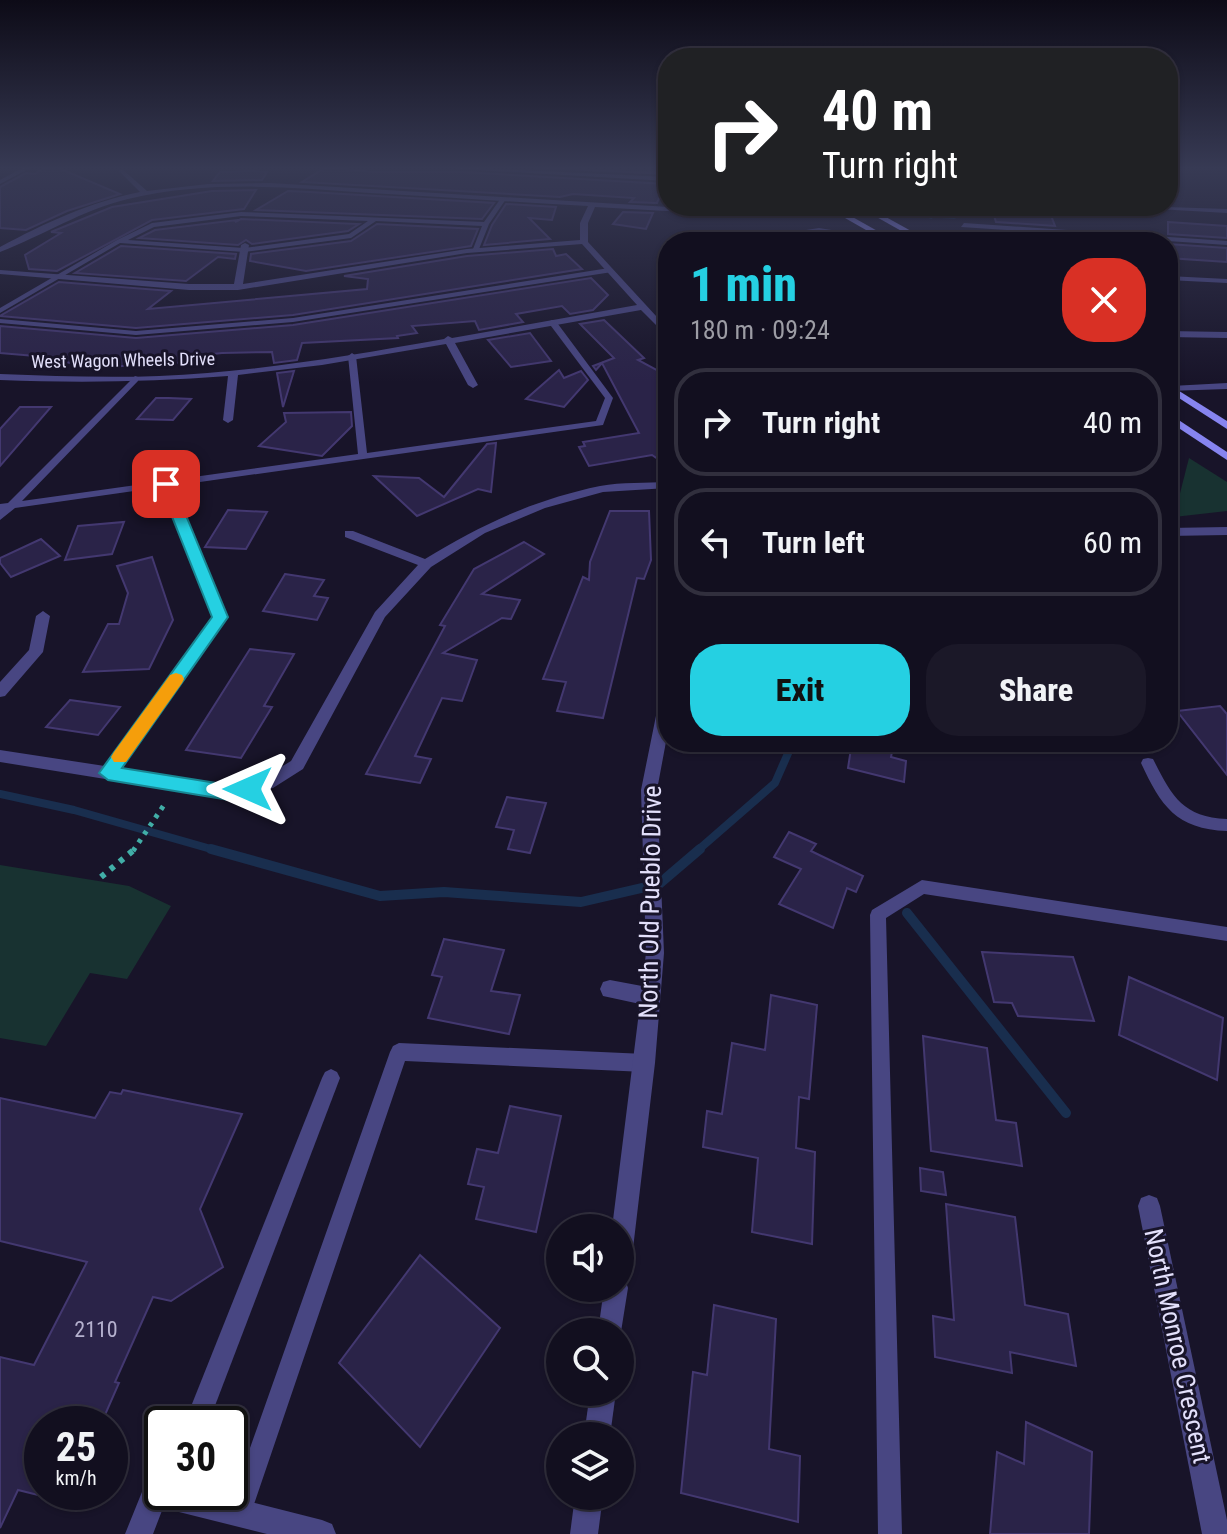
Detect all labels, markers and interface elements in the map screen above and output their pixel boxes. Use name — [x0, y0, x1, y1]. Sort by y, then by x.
text: 40 m — [822, 78, 933, 144]
icon: right — [690, 80, 794, 184]
text: Turn right — [822, 145, 958, 187]
text: 1 min — [690, 256, 797, 313]
button: close — [1062, 258, 1146, 342]
text: 180 m · 09:24 — [690, 315, 830, 345]
street label: West Wagon Wheels Drive — [31, 348, 215, 372]
icon: right — [694, 400, 738, 444]
text: Turn right — [762, 405, 880, 440]
text: 40 m — [1083, 405, 1142, 440]
pin — [132, 450, 200, 518]
icon: arrive — [144, 462, 188, 506]
icon: left — [694, 520, 738, 564]
text: Turn left — [762, 525, 865, 560]
text: 60 m — [1083, 525, 1142, 560]
button: Exit — [690, 644, 910, 736]
button: Share — [926, 644, 1146, 736]
position arrow — [206, 747, 290, 831]
street label: North Old Pueblo Drive — [633, 785, 667, 1019]
map controls — [546, 1214, 634, 1510]
button: sound — [546, 1214, 634, 1302]
street label: North Monroe Crescent — [1138, 1226, 1218, 1466]
house number: 2110 — [74, 1317, 118, 1342]
button: search — [546, 1318, 634, 1406]
speed limit sign: 30 — [144, 1406, 248, 1510]
button: layers — [546, 1422, 634, 1510]
text: 25 — [56, 1424, 96, 1471]
text: km/h — [55, 1466, 97, 1490]

